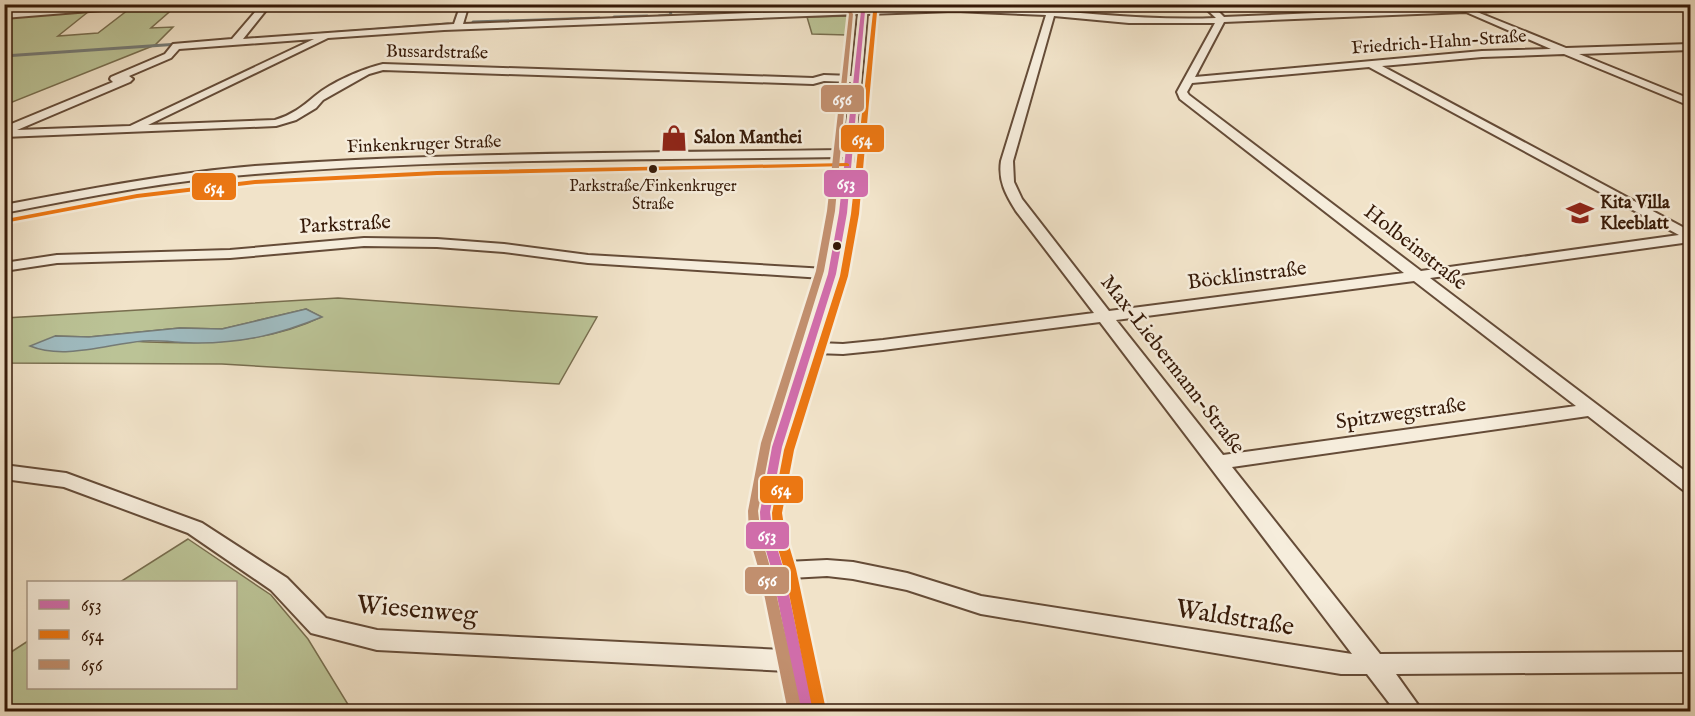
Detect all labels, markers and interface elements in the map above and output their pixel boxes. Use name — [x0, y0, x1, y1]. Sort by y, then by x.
street label: Friedrich-Hahn-Straße — [1351, 25, 1527, 61]
street label: Bussardstraße — [386, 41, 488, 65]
line badge: 656 — [820, 84, 865, 113]
text: 656 — [832, 91, 853, 111]
shop icon: Salon Manthei — [659, 123, 689, 153]
line badge: 654 — [840, 124, 885, 153]
place label: Salon Manthei — [694, 127, 802, 150]
street label: Finkenkruger Straße — [346, 131, 502, 159]
text: 654 — [852, 131, 873, 151]
marker: Parkstraße/Finkenkruger Straße — [647, 163, 659, 175]
line badge: 653 — [823, 169, 869, 198]
line badge: 654 — [191, 172, 237, 201]
text: 653 — [837, 175, 855, 195]
place label: Parkstraße/Finkenkruger Straße — [569, 177, 737, 215]
text: 654 — [204, 179, 225, 199]
place label: Kita Villa Kleeblatt — [1600, 192, 1671, 236]
school or university icon: Kita Villa Kleeblatt — [1565, 198, 1595, 228]
street label: Holbeinstraße — [1358, 199, 1473, 297]
street label: Parkstraße — [298, 209, 392, 241]
unlabelled marker — [831, 240, 843, 252]
street label: Böcklinstraße — [1186, 255, 1308, 297]
street label: Max-Liebermann-Straße — [1094, 270, 1251, 460]
street label: Spitzwegstraße — [1334, 391, 1468, 436]
line badge: 654 — [759, 475, 804, 504]
text: 654 — [771, 481, 792, 501]
line badge: 653 — [745, 521, 790, 550]
text: 653 — [758, 527, 776, 547]
line badge: 656 — [744, 566, 790, 595]
text: 656 — [757, 572, 778, 592]
legend — [27, 581, 237, 689]
street label: Wiesenweg — [355, 588, 480, 632]
street label: Waldstraße — [1173, 592, 1297, 644]
text: 653 — [81, 595, 102, 618]
text: 654 — [81, 625, 104, 648]
text: 656 — [81, 655, 103, 678]

